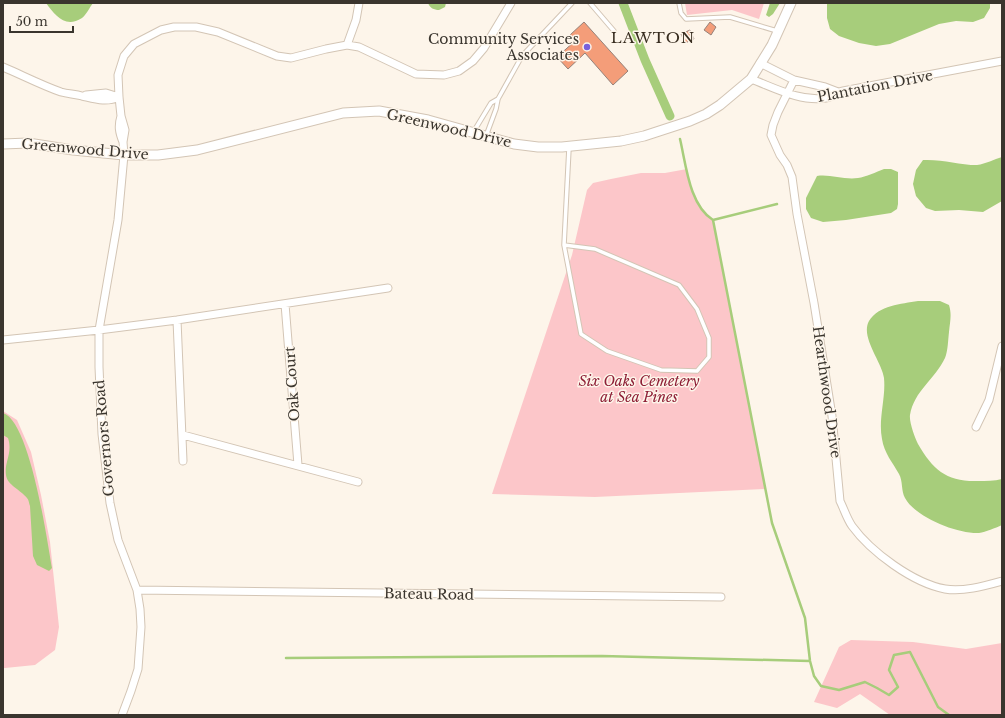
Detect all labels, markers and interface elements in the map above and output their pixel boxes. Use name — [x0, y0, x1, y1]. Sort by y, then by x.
scale bar — [10, 8, 73, 34]
text: 50 m — [16, 14, 48, 29]
district label: LAWTON — [611, 28, 695, 47]
place label: Community Services Associates — [428, 30, 579, 64]
marker: Community Services Associates — [582, 42, 592, 52]
street label: Plantation Drive — [816, 66, 934, 106]
street label: Greenwood Drive — [385, 105, 513, 151]
street label: Greenwood Drive — [21, 134, 149, 164]
street label: Hearthwood Drive — [809, 325, 845, 459]
street label: Oak Court — [280, 345, 304, 422]
park label: Six Oaks Cemetery at Sea Pines — [579, 372, 700, 406]
street label: Governors Road — [90, 378, 118, 497]
street label: Bateau Road — [384, 584, 475, 604]

